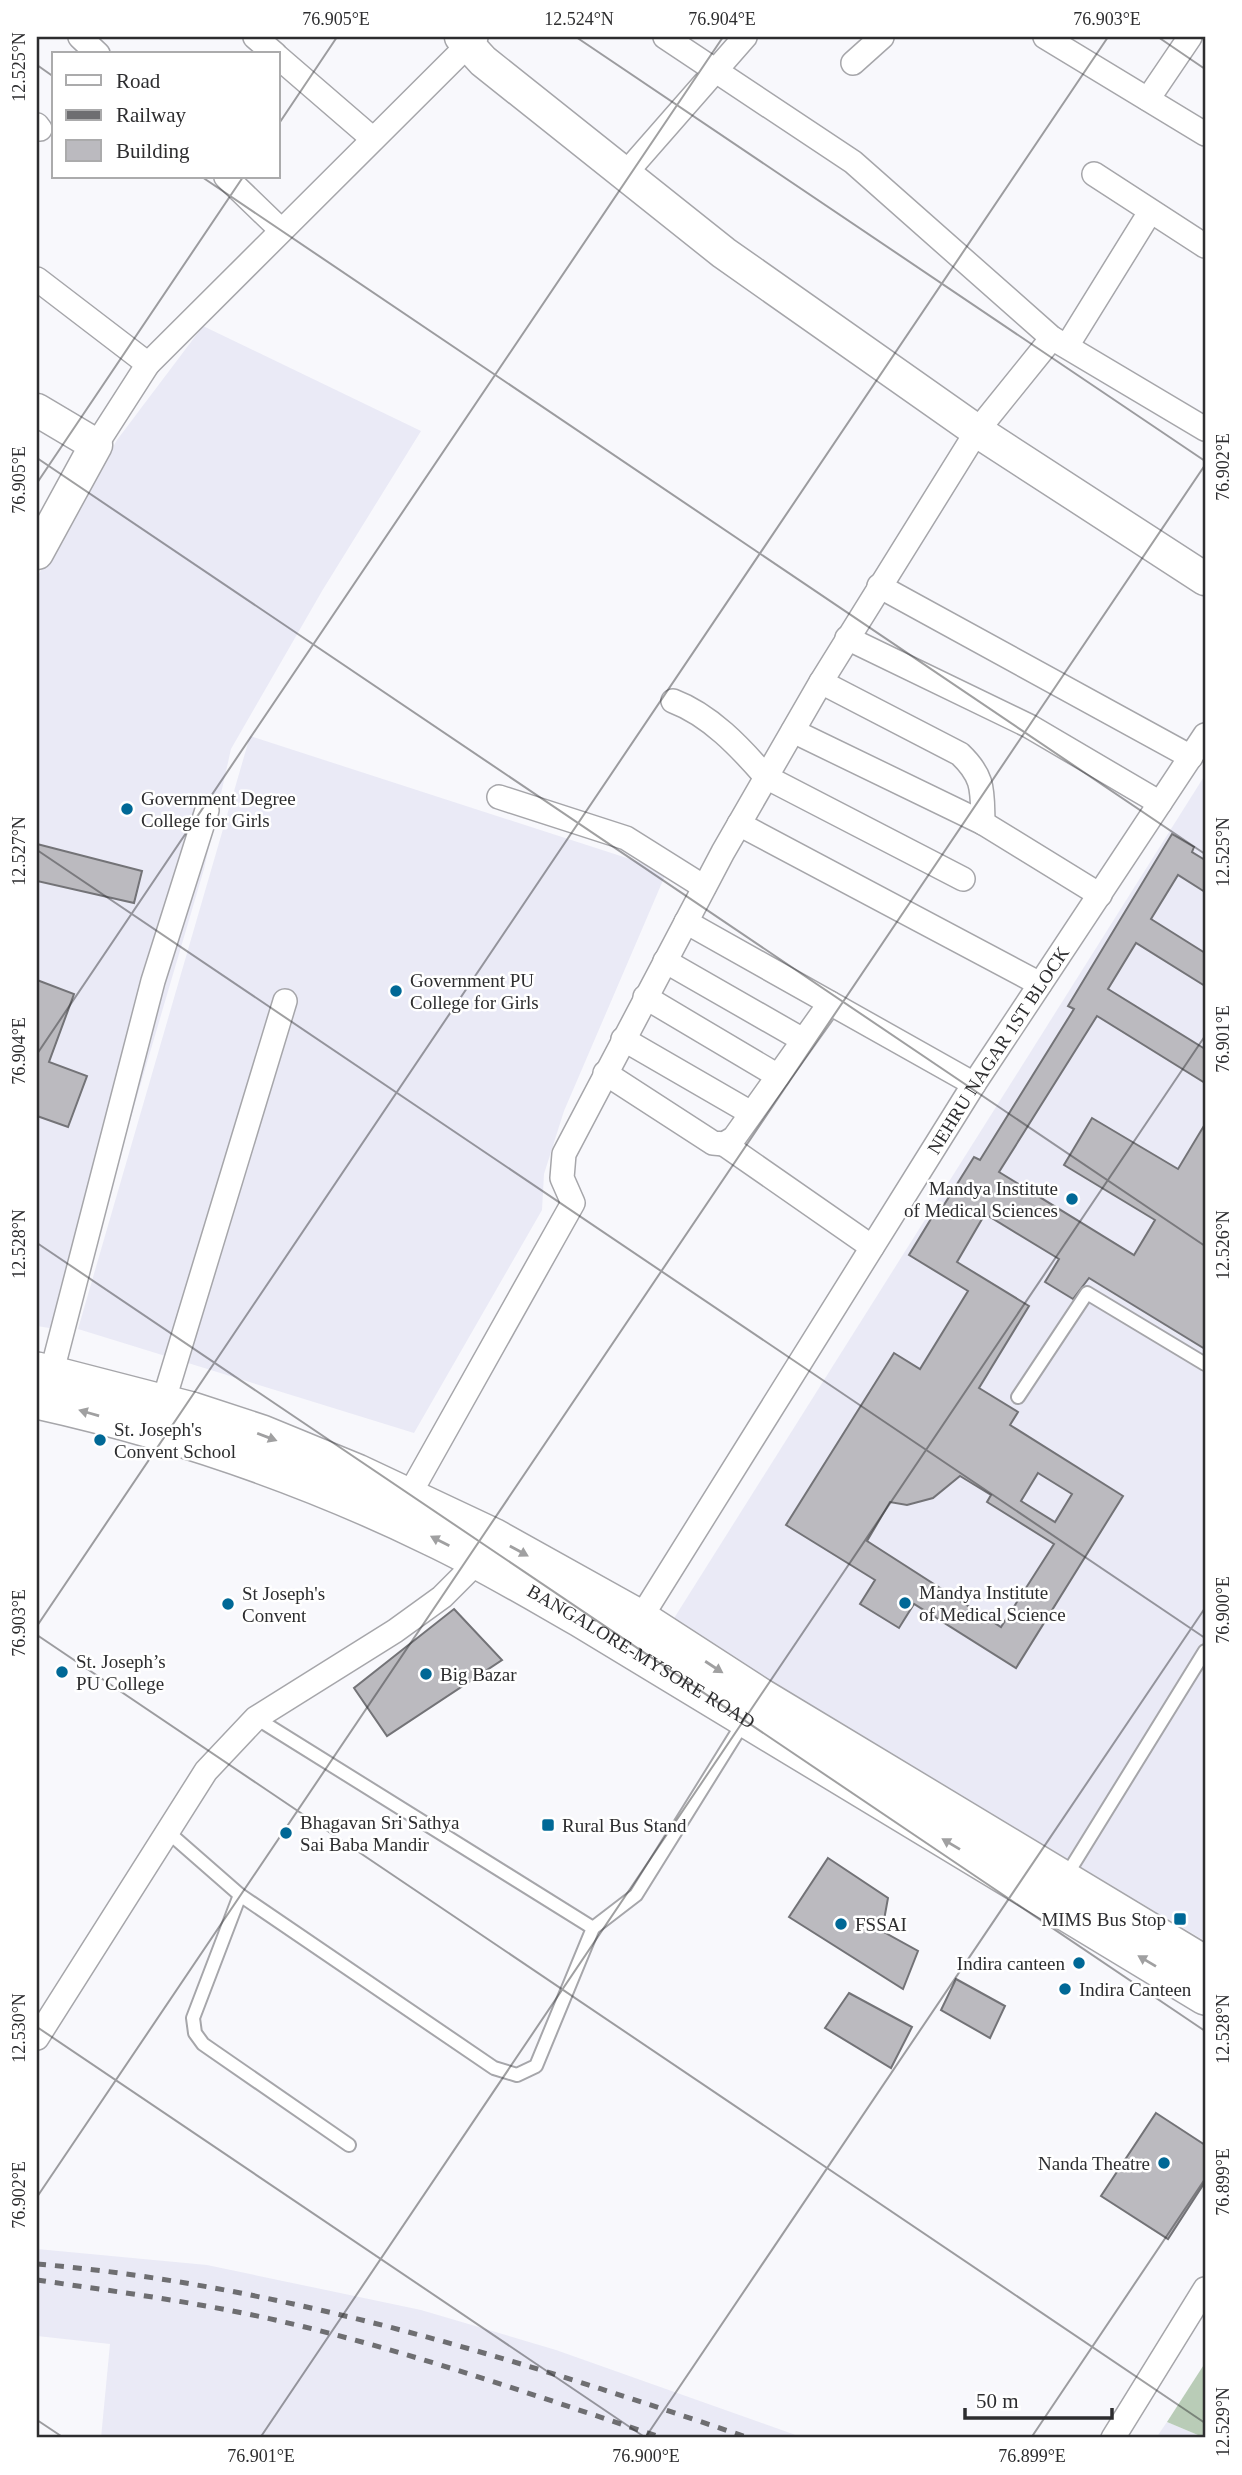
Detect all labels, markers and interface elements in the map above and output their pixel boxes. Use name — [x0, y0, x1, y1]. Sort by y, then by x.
text: 76.905°E — [302, 9, 370, 29]
text: 12.524°N — [544, 9, 614, 29]
text: 76.904°E — [688, 9, 756, 29]
text: 76.903°E — [1073, 9, 1141, 29]
text: 12.525°N — [9, 32, 29, 102]
legend — [52, 52, 280, 178]
text: Road — [116, 69, 161, 93]
text: Railway — [116, 103, 186, 127]
text: Building — [116, 139, 190, 163]
text: 76.902°E — [1213, 433, 1233, 501]
text: 76.905°E — [9, 446, 29, 514]
place label: Government Degree College for Girls — [141, 788, 296, 831]
marker: Government Degree College for Girls — [119, 801, 135, 817]
text: 12.527°N — [9, 816, 29, 886]
text: 12.525°N — [1213, 817, 1233, 887]
street label: NEHRU NAGAR 1ST BLOCK — [923, 942, 1073, 1158]
place label: Government PU College for Girls — [410, 970, 539, 1013]
marker: Government PU College for Girls — [388, 983, 404, 999]
text: 76.901°E — [1213, 1005, 1233, 1073]
text: 76.904°E — [9, 1017, 29, 1085]
place label: Mandya Institute of Medical Sciences — [904, 1178, 1058, 1221]
marker: Mandya Institute of Medical Sciences — [1064, 1191, 1080, 1207]
text: 12.528°N — [9, 1209, 29, 1279]
text: 12.526°N — [1213, 1210, 1233, 1280]
one-way arrow — [78, 1407, 99, 1417]
place label: St. Joseph's Convent School — [114, 1419, 236, 1462]
one-way arrow — [257, 1431, 278, 1442]
marker: St. Joseph's Convent School — [92, 1432, 108, 1448]
one-way arrow — [430, 1535, 450, 1546]
one-way arrow — [509, 1545, 528, 1557]
text: 76.900°E — [1213, 1576, 1233, 1644]
street label: BANGALORE-MYSORE ROAD — [524, 1580, 759, 1732]
place label: Mandya Institute of Medical Science — [919, 1582, 1066, 1625]
place label: St Joseph's Convent — [242, 1583, 325, 1626]
text: 76.903°E — [9, 1589, 29, 1657]
marker: Mandya Institute of Medical Science — [897, 1595, 913, 1611]
marker: St Joseph's Convent — [220, 1596, 236, 1612]
place label: St. Joseph’s PU College — [76, 1651, 166, 1694]
one-way arrow — [705, 1660, 724, 1673]
marker: St. Joseph’s PU College — [54, 1664, 70, 1680]
place label: Big Bazar — [440, 1664, 517, 1685]
marker: Big Bazar — [418, 1666, 434, 1682]
place label: Bhagavan Sri Sathya Sai Baba Mandir — [300, 1812, 460, 1855]
place label: Rural Bus Stand — [562, 1815, 687, 1836]
marker: Rural Bus Stand — [540, 1817, 556, 1833]
marker: Bhagavan Sri Sathya Sai Baba Mandir — [278, 1825, 294, 1841]
one-way arrow — [942, 1838, 961, 1851]
place label: MIMS Bus Stop — [1041, 1909, 1166, 1930]
marker: MIMS Bus Stop — [1172, 1911, 1188, 1927]
place label: FSSAI — [855, 1914, 907, 1935]
marker: FSSAI — [833, 1916, 849, 1932]
place label: Indira canteen — [957, 1953, 1065, 1974]
marker: Indira canteen — [1071, 1955, 1087, 1971]
one-way arrow — [1137, 1955, 1156, 1968]
place label: Indira Canteen — [1079, 1979, 1192, 2000]
marker: Indira Canteen — [1057, 1981, 1073, 1997]
text: 12.530°N — [9, 1993, 29, 2063]
text: 12.528°N — [1213, 1994, 1233, 2064]
text: 76.899°E — [1213, 2148, 1233, 2216]
place label: Nanda Theatre — [1038, 2153, 1150, 2174]
marker: Nanda Theatre — [1156, 2155, 1172, 2171]
text: 76.902°E — [9, 2161, 29, 2229]
scale bar — [965, 2377, 1112, 2421]
text: 12.529°N — [1213, 2387, 1233, 2457]
text: 50 m — [976, 2389, 1019, 2413]
text: 76.901°E — [227, 2446, 295, 2466]
text: 76.900°E — [612, 2446, 680, 2466]
text: 76.899°E — [998, 2446, 1066, 2466]

